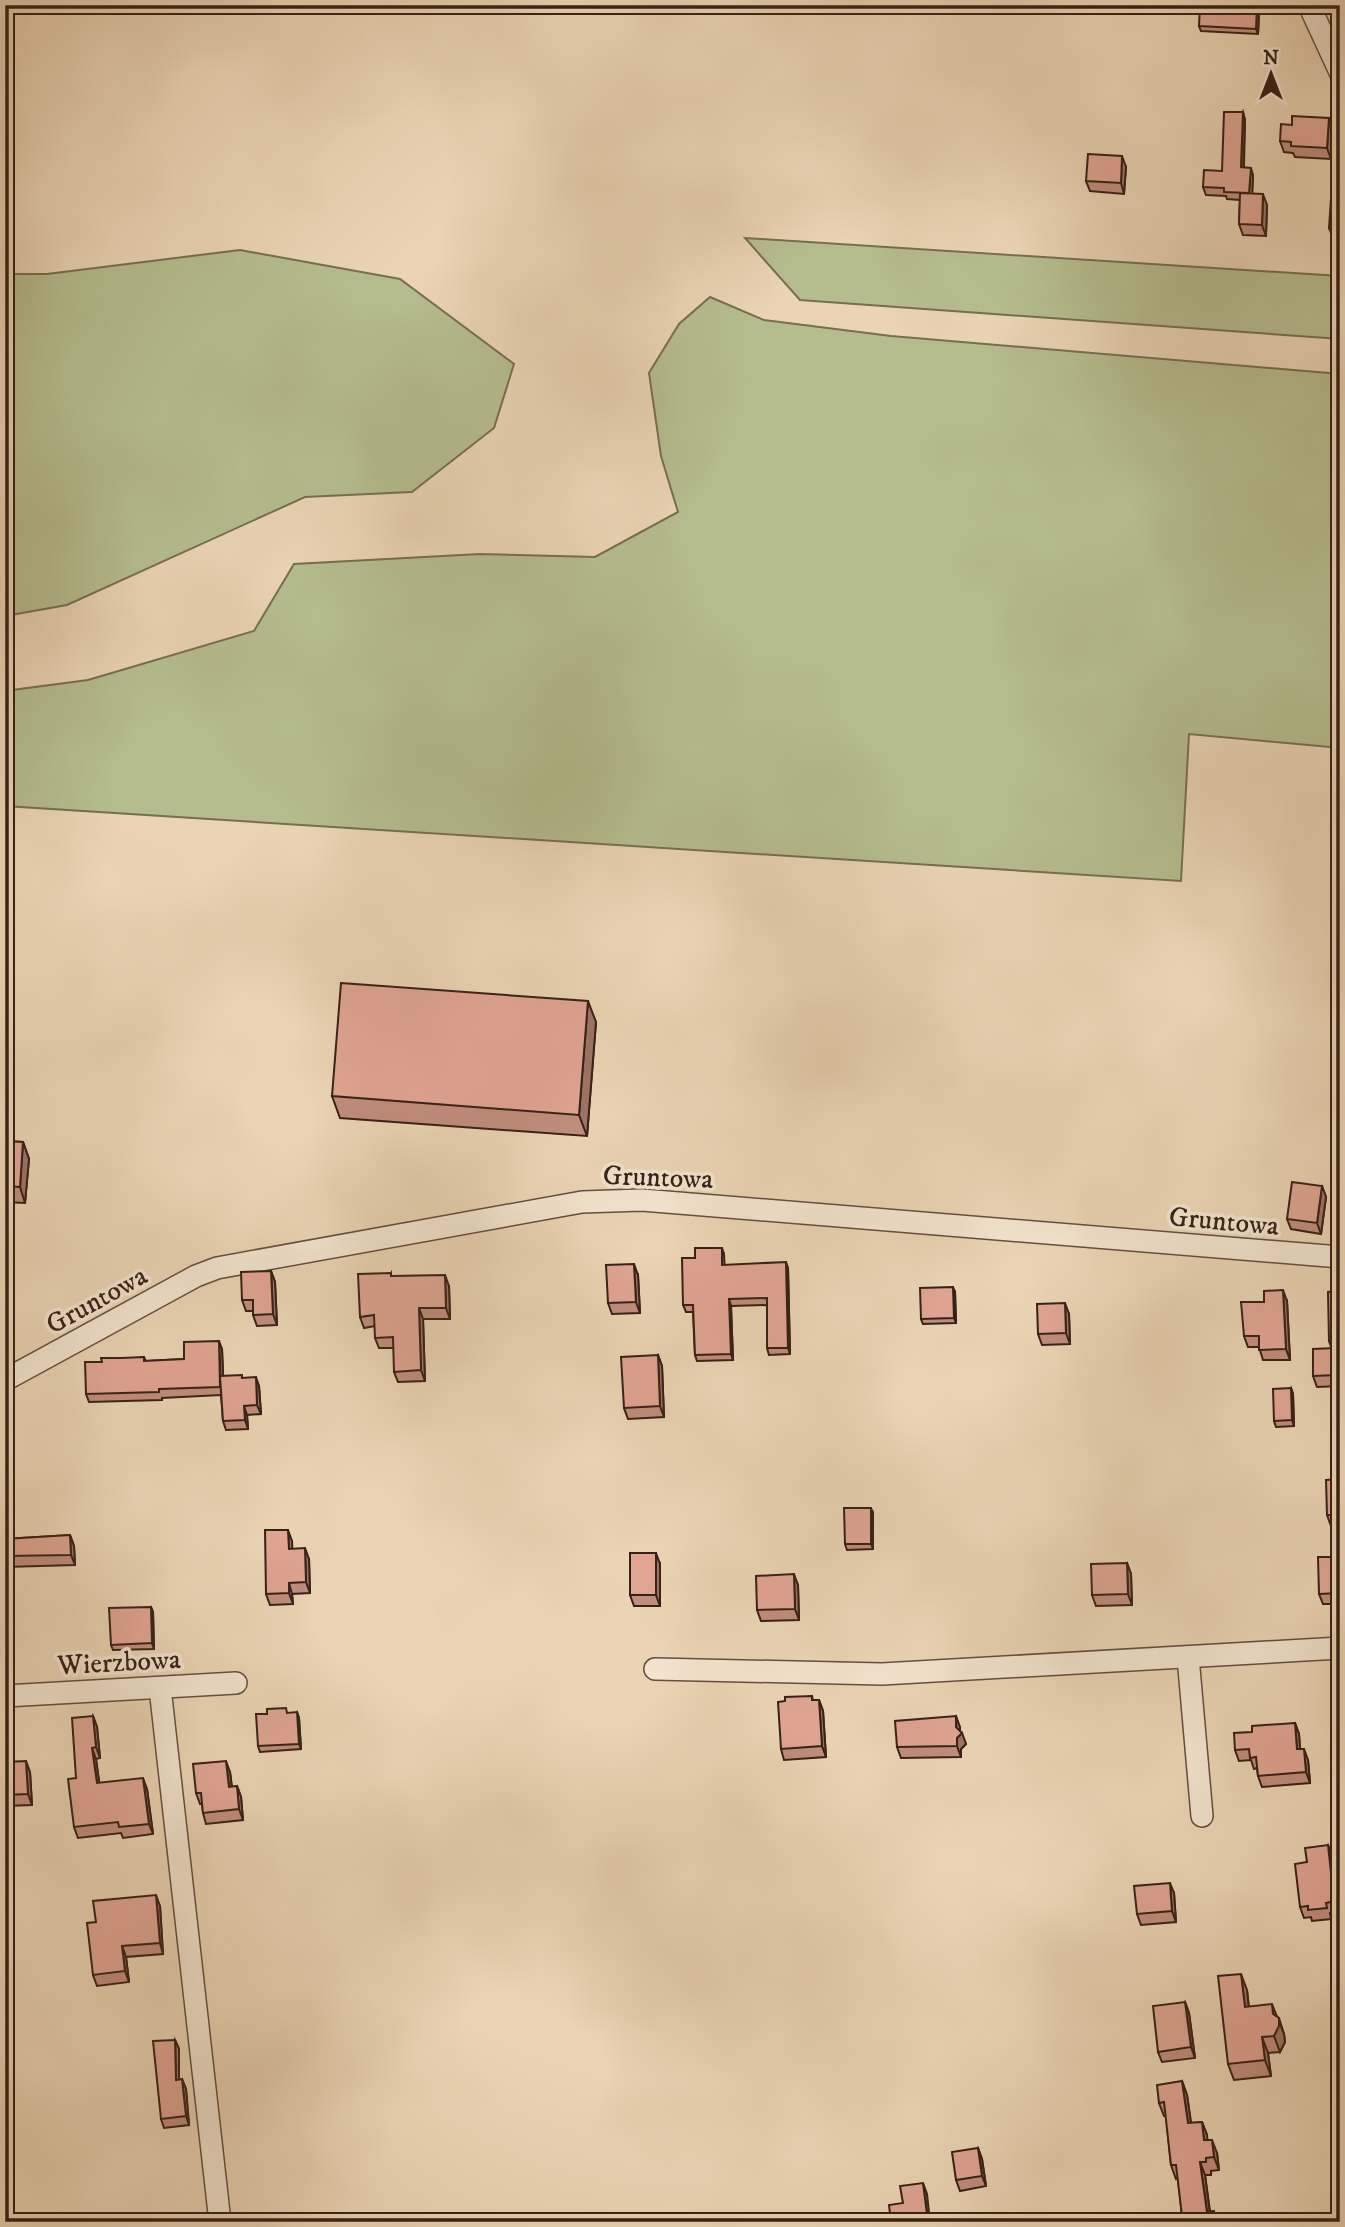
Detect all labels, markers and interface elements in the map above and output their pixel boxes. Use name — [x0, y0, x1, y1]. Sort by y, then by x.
north arrow — [1236, 38, 1306, 108]
text: N — [1263, 47, 1279, 70]
street label: Gruntowa — [602, 1158, 714, 1197]
street label: Gruntowa — [1167, 1199, 1280, 1244]
street label: Gruntowa — [40, 1258, 154, 1342]
street label: Wierzbowa — [56, 1642, 182, 1683]

